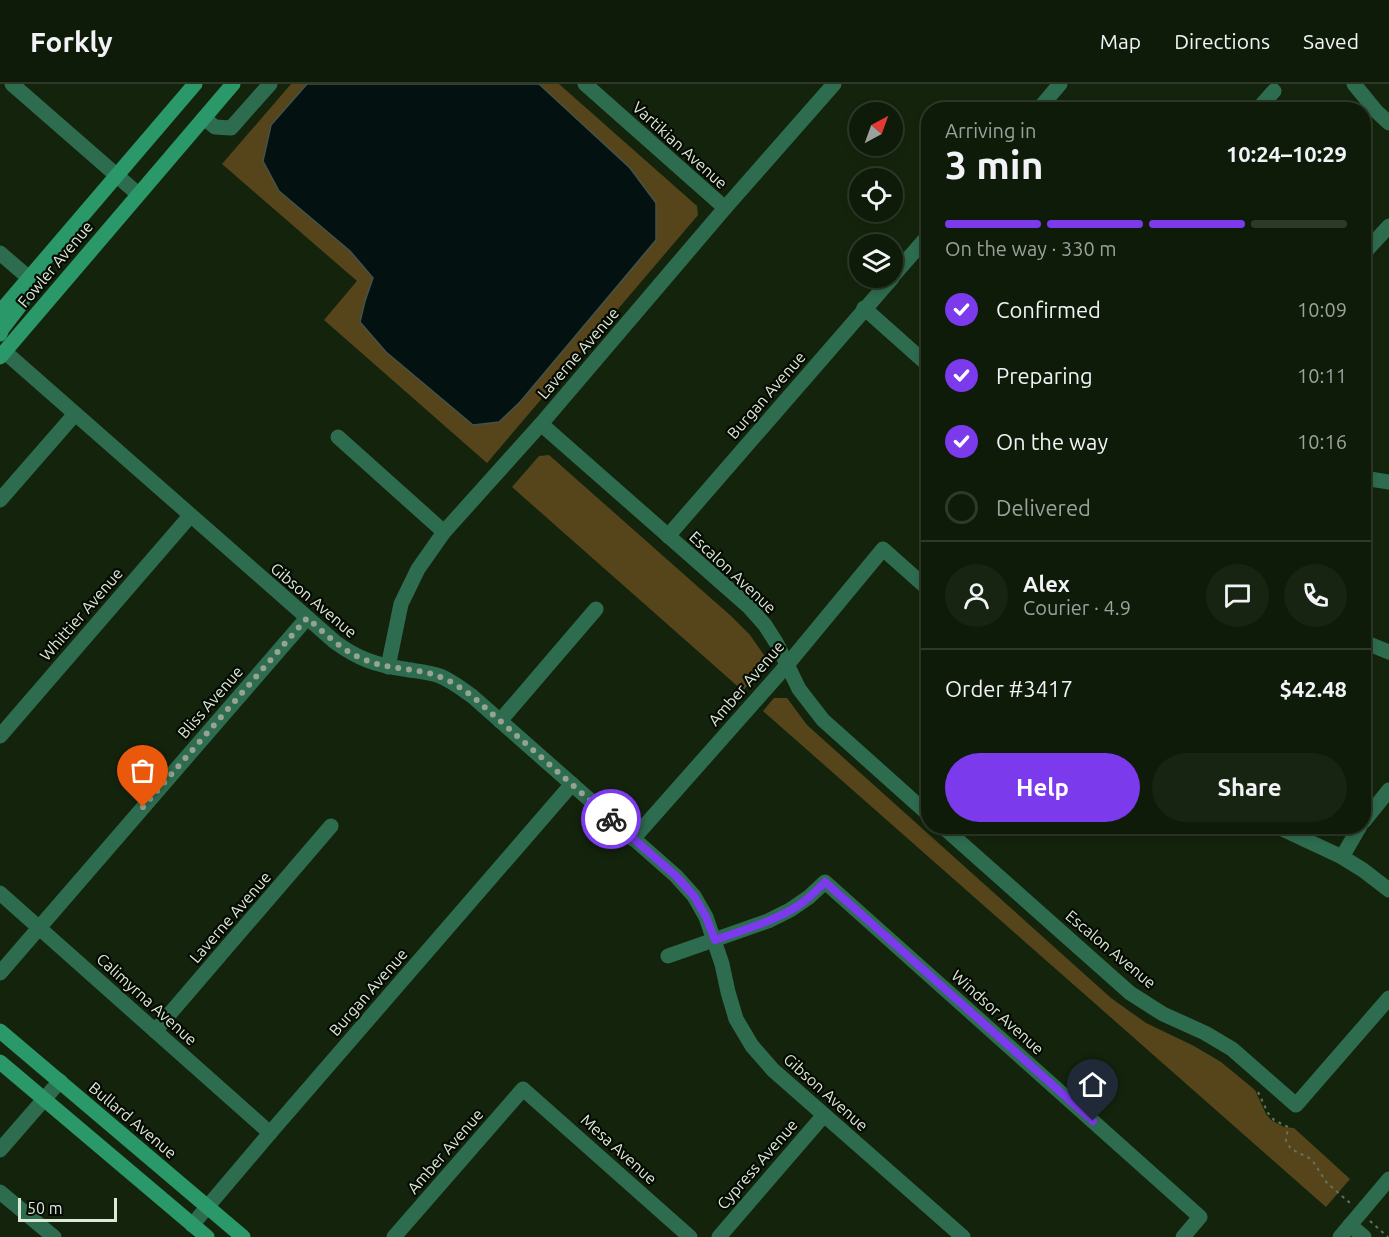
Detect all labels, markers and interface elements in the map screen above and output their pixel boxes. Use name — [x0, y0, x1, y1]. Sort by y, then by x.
text: Forkly — [30, 26, 113, 57]
text: Map — [1100, 29, 1141, 53]
text: Directions — [1174, 29, 1270, 53]
text: Saved — [1303, 29, 1359, 53]
street label: Vartikian Avenue — [629, 98, 731, 192]
north arrow — [849, 102, 903, 156]
map controls — [849, 102, 903, 288]
text: Arriving in — [945, 119, 1036, 142]
text: 10:24–10:29 — [1226, 141, 1347, 166]
text: 3 min — [945, 143, 1044, 186]
button: locate — [849, 168, 903, 222]
street label: Fowler Avenue — [14, 217, 96, 311]
button: layers — [849, 234, 903, 288]
text: On the way · 330 m — [945, 237, 1117, 260]
icon: check — [945, 293, 978, 326]
text: Confirmed — [996, 297, 1101, 322]
text: 10:09 — [1297, 298, 1347, 321]
street label: Laverne Avenue — [534, 304, 622, 402]
street label: Burgan Avenue — [723, 348, 809, 442]
icon: check — [945, 359, 978, 392]
text: Preparing — [996, 363, 1093, 388]
text: 10:11 — [1297, 364, 1347, 387]
icon: check — [945, 425, 978, 458]
text: On the way — [996, 429, 1108, 454]
text: 10:16 — [1297, 430, 1347, 453]
text: Delivered — [996, 495, 1091, 520]
street label: Escalon Avenue — [686, 527, 780, 617]
street label: Gibson Avenue — [267, 559, 361, 641]
street label: Whittier Avenue — [36, 564, 126, 664]
button: person — [945, 564, 1008, 627]
button: chat — [1206, 564, 1269, 627]
button: phone — [1284, 564, 1347, 627]
text: Alex — [1023, 571, 1070, 596]
text: Courier · 4.9 — [1023, 596, 1131, 619]
street label: Amber Avenue — [704, 637, 788, 729]
street label: Bliss Avenue — [174, 662, 246, 742]
text: Order #3417 — [945, 676, 1073, 701]
text: $42.48 — [1280, 676, 1347, 701]
pin — [117, 745, 168, 807]
button: Help — [945, 753, 1140, 822]
button: Share — [1152, 753, 1347, 822]
icon: bag — [126, 754, 159, 787]
courier — [581, 789, 641, 849]
icon: bike — [595, 803, 628, 836]
street label: Laverne Avenue — [186, 868, 274, 966]
street label: Escalon Avenue — [1062, 906, 1160, 992]
street label: Burgan Avenue — [325, 945, 411, 1039]
street label: Calimyrna Avenue — [93, 949, 201, 1049]
street label: Windsor Avenue — [948, 966, 1048, 1058]
street label: Gibson Avenue — [780, 1050, 872, 1134]
pin — [1067, 1059, 1118, 1121]
icon: home — [1076, 1068, 1109, 1101]
street label: Bullard Avenue — [85, 1078, 181, 1162]
street label: Amber Avenue — [403, 1105, 487, 1197]
street label: Mesa Avenue — [577, 1110, 661, 1188]
street label: Cypress Avenue — [713, 1115, 801, 1213]
scale bar — [18, 1195, 117, 1222]
text: 50 m — [27, 1199, 63, 1217]

